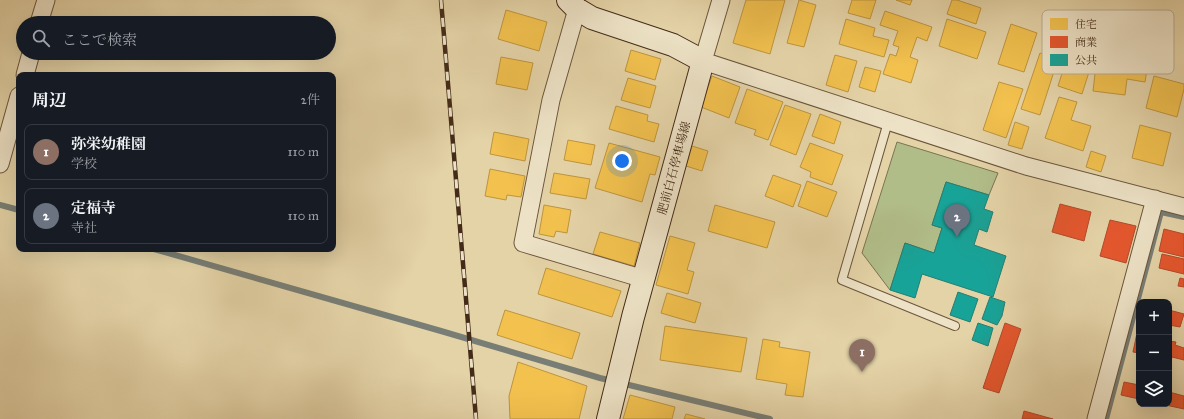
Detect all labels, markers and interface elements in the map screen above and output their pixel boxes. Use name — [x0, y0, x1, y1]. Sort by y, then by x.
legend — [1042, 10, 1174, 74]
search box — [16, 16, 336, 60]
text: 住宅 — [1075, 18, 1097, 31]
icon: search — [30, 27, 52, 49]
text: ここで検索 — [62, 31, 137, 49]
text: 商業 — [1075, 36, 1097, 49]
text: 公共 — [1075, 54, 1097, 67]
text: 周辺 — [32, 90, 66, 111]
text: 2件 — [301, 92, 320, 108]
street label: 肥前白石停車場線 — [655, 120, 693, 216]
text: 弥栄幼稚園 — [71, 135, 146, 153]
text: 1 — [43, 144, 49, 160]
text: 110 m — [287, 144, 319, 160]
your location — [612, 151, 632, 171]
text: 学校 — [71, 156, 97, 172]
text: 定福寺 — [71, 199, 116, 217]
pin: 2 — [944, 204, 970, 237]
text: 2 — [43, 208, 49, 224]
text: 110 m — [287, 208, 319, 224]
text: 寺社 — [71, 220, 97, 236]
map controls — [1136, 299, 1172, 407]
button: + — [1136, 299, 1172, 335]
button: − — [1136, 335, 1172, 371]
pin: 1 — [849, 339, 875, 372]
button: layers — [1136, 371, 1172, 407]

